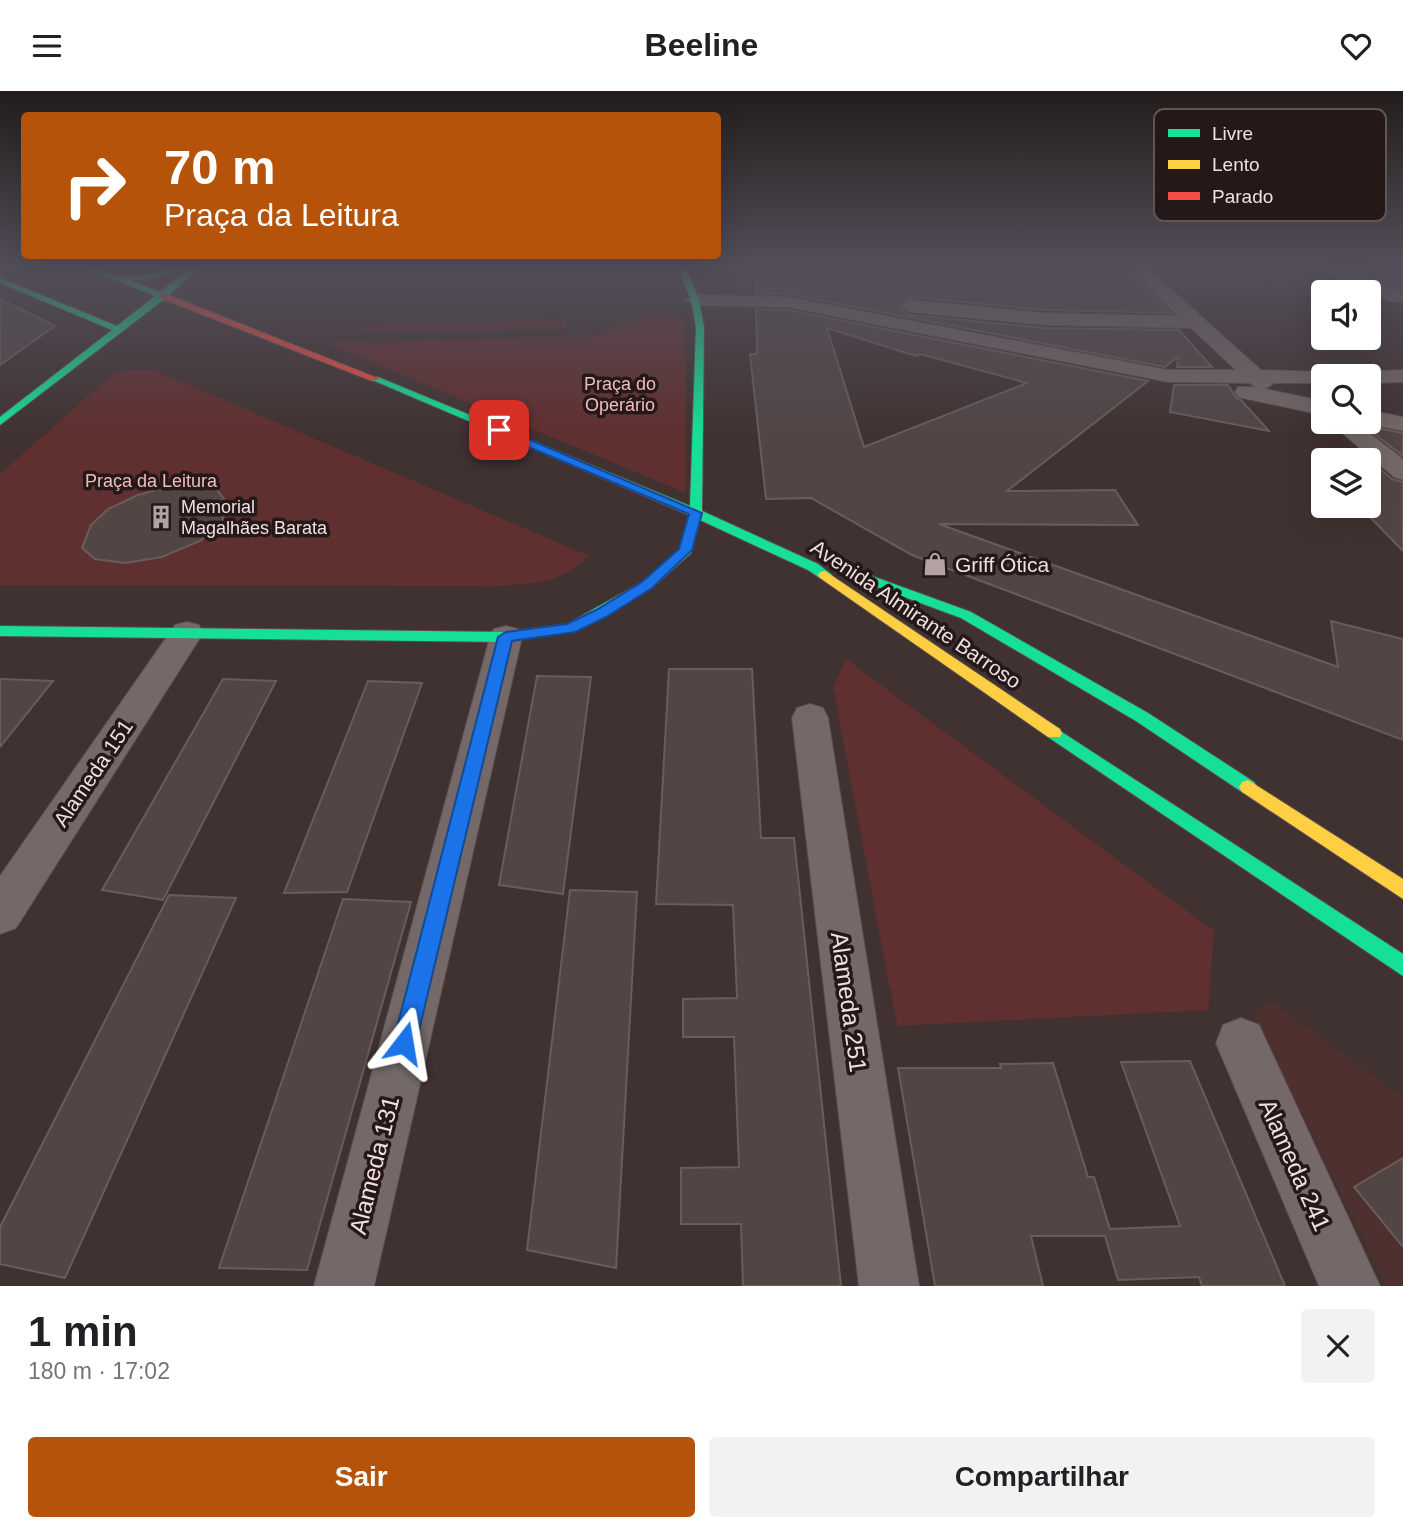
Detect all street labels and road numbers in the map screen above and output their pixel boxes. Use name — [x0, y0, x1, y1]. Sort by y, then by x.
street label: Avenida Almirante Barroso — [807, 535, 1025, 693]
street label: Alameda 151 — [49, 715, 137, 831]
street label: Alameda 251 — [826, 930, 872, 1074]
street label: Alameda 131 — [344, 1093, 404, 1237]
street label: Alameda 241 — [1254, 1095, 1336, 1235]

